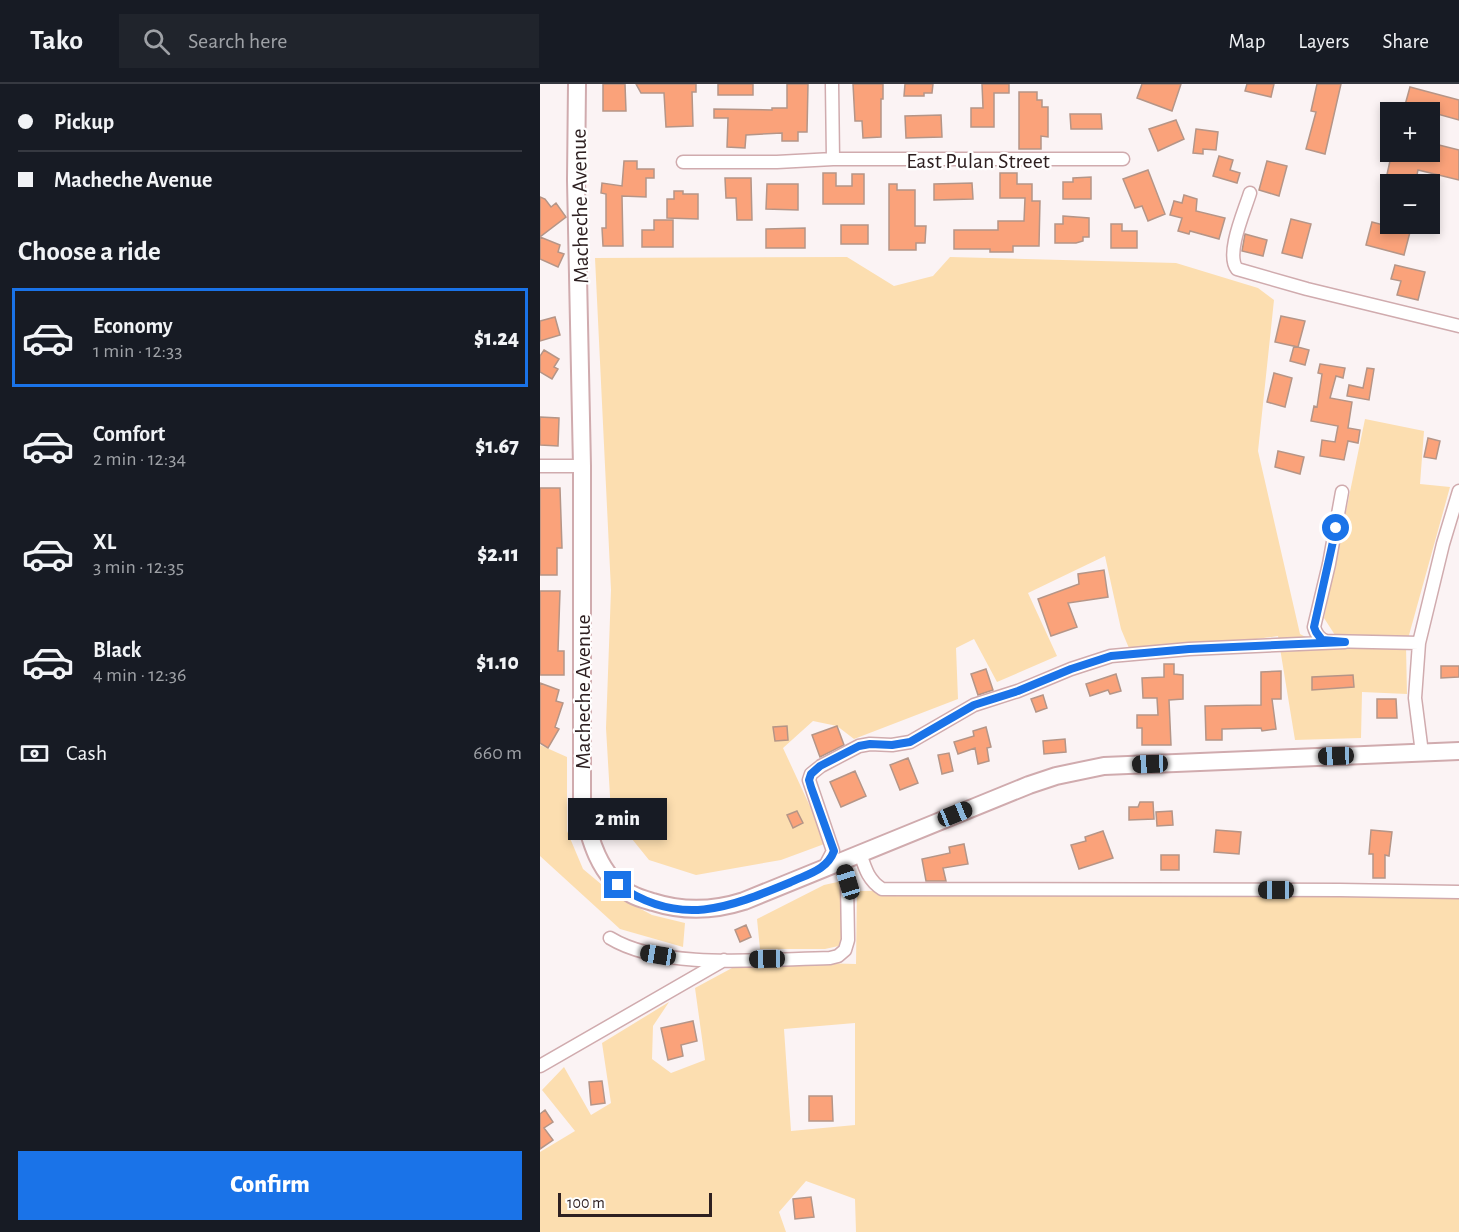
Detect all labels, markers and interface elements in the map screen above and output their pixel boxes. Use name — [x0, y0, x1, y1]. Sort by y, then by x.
search box — [119, 14, 539, 68]
icon: search — [140, 25, 173, 58]
text: Tako — [30, 27, 83, 55]
text: Search here — [188, 30, 288, 52]
text: Map — [1229, 31, 1265, 52]
text: Layers — [1298, 31, 1349, 52]
text: Share — [1382, 31, 1429, 52]
map controls — [1380, 102, 1440, 234]
button: + — [1380, 102, 1440, 162]
text: Pickup — [54, 111, 114, 133]
street label: Macheche Avenue — [568, 128, 592, 284]
street label: East Pulan Street — [906, 150, 1050, 172]
text: Macheche Avenue — [54, 169, 212, 191]
button: − — [1380, 174, 1440, 234]
text: Choose a ride — [18, 238, 161, 265]
icon: car — [21, 311, 75, 365]
text: Economy — [93, 315, 173, 337]
text: $1.24 — [474, 327, 519, 349]
text: 1 min · 12:33 — [93, 341, 183, 361]
icon: car — [21, 419, 75, 473]
text: Comfort — [93, 423, 165, 445]
text: $1.67 — [475, 435, 519, 457]
text: 2 min · 12:34 — [93, 449, 186, 469]
route start — [1322, 514, 1349, 541]
icon: car — [21, 527, 75, 581]
text: XL — [93, 531, 116, 553]
text: $2.11 — [477, 543, 519, 565]
text: 3 min · 12:35 — [93, 557, 184, 577]
street label: Macheche Avenue — [572, 614, 594, 770]
icon: car — [21, 635, 75, 689]
text: Black — [93, 639, 141, 661]
text: $1.10 — [476, 651, 519, 673]
text: 4 min · 12:36 — [93, 665, 186, 685]
icon: cash — [18, 737, 51, 770]
text: Cash — [66, 742, 107, 764]
text: 660 m — [473, 743, 522, 763]
car — [1318, 746, 1354, 766]
car — [1132, 754, 1168, 774]
callout: 2 min — [568, 798, 668, 840]
car — [935, 799, 975, 829]
text: 2 min — [595, 809, 640, 829]
car — [834, 862, 862, 902]
route end — [604, 871, 631, 898]
car — [1258, 881, 1294, 899]
car — [639, 943, 677, 967]
car — [749, 950, 785, 968]
button: Confirm — [18, 1151, 522, 1220]
scale bar — [558, 1190, 712, 1218]
text: 100 m — [567, 1195, 605, 1211]

